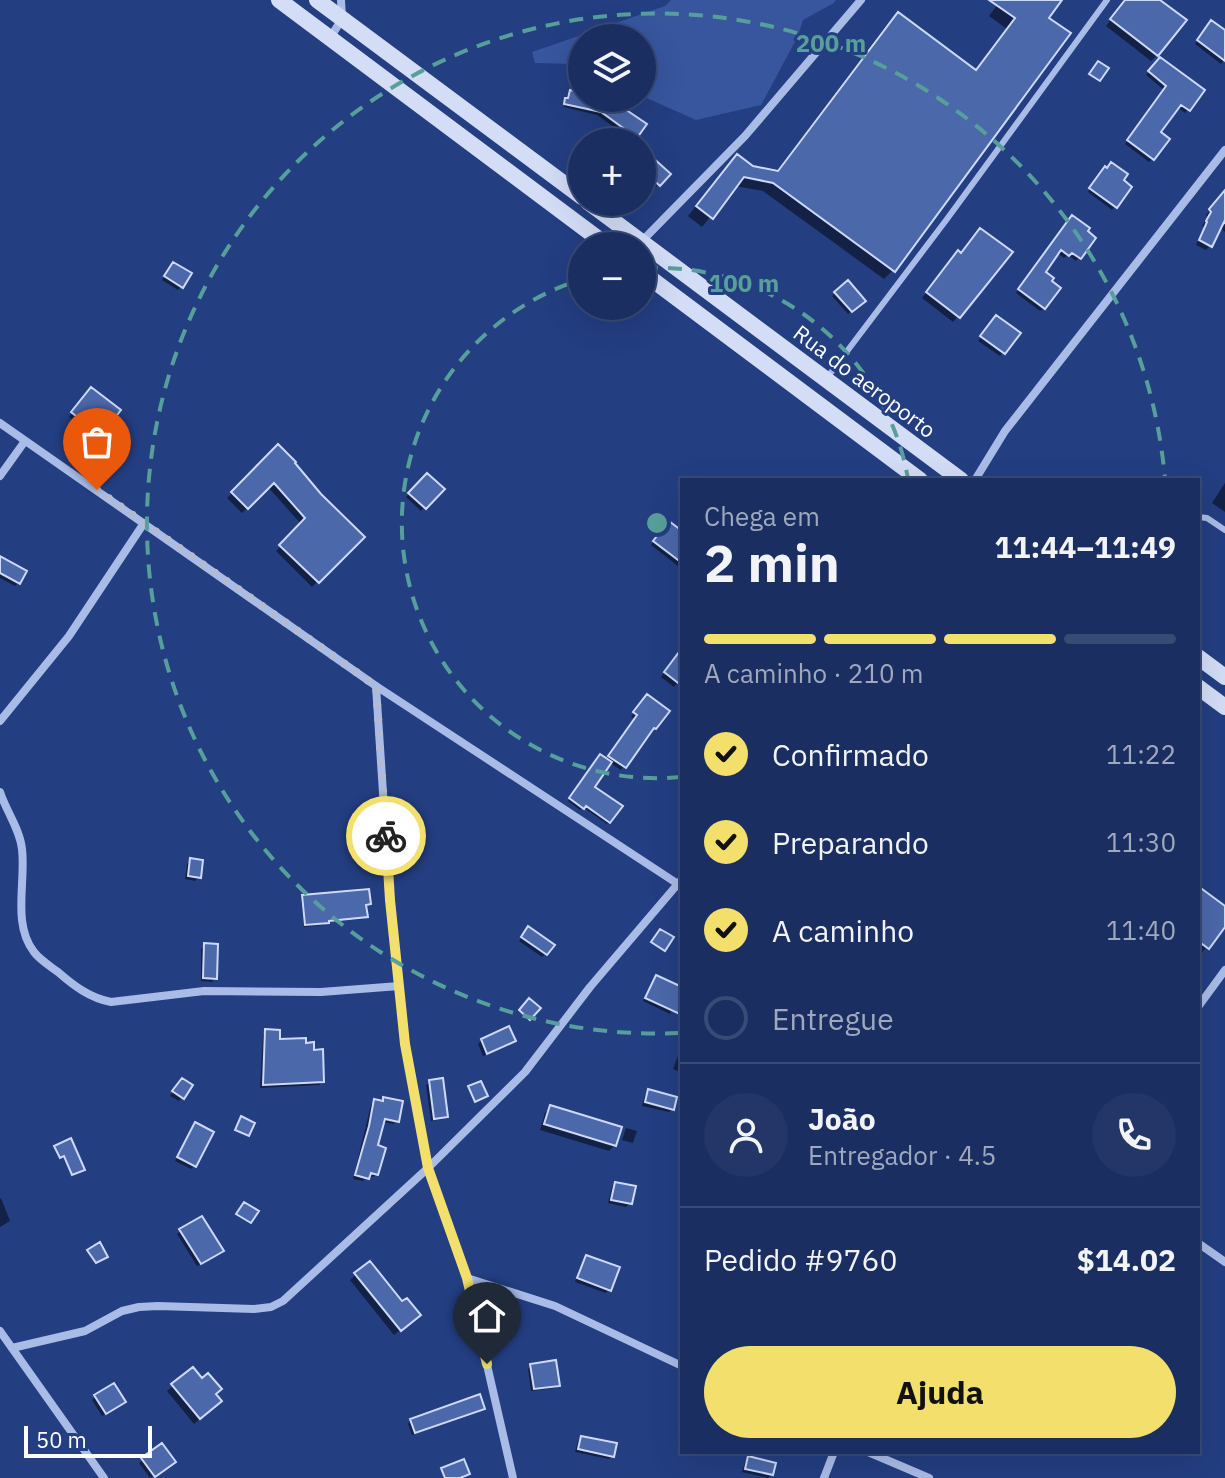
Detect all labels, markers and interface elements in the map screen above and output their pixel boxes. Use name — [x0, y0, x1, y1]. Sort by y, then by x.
map controls — [568, 24, 656, 320]
button: layers — [568, 24, 656, 112]
text: 200 m — [796, 27, 866, 59]
button: + — [568, 128, 656, 216]
button: − — [568, 232, 656, 320]
text: 100 m — [709, 267, 779, 299]
street label: Rua do aeroporto — [788, 318, 942, 444]
pin — [63, 408, 131, 490]
icon: bag — [75, 420, 119, 464]
text: Chega em — [704, 499, 820, 533]
centre of rings — [643, 509, 671, 537]
text: 11:44–11:49 — [995, 527, 1176, 566]
text: 2 min — [704, 529, 840, 596]
text: A caminho · 210 m — [704, 656, 923, 690]
icon: check — [704, 732, 748, 776]
text: Confirmado — [772, 735, 929, 774]
text: 11:22 — [1106, 737, 1176, 771]
courier — [346, 796, 426, 876]
icon: bike — [364, 814, 408, 858]
icon: check — [704, 820, 748, 864]
text: Preparando — [772, 823, 929, 862]
text: 11:30 — [1106, 825, 1176, 859]
icon: check — [704, 908, 748, 952]
text: A caminho — [772, 911, 914, 950]
text: 11:40 — [1106, 913, 1176, 947]
text: Entregue — [772, 999, 894, 1038]
button: person — [704, 1093, 788, 1177]
button: phone — [1092, 1093, 1176, 1177]
text: João — [808, 1099, 876, 1138]
text: Entregador · 4.5 — [808, 1138, 996, 1172]
text: Pedido #9760 — [704, 1240, 898, 1279]
text: $14.02 — [1077, 1240, 1176, 1279]
pin — [453, 1282, 521, 1364]
icon: home — [465, 1294, 509, 1338]
button: Ajuda — [704, 1346, 1176, 1438]
scale bar — [24, 1422, 152, 1458]
text: 50 m — [36, 1425, 87, 1454]

